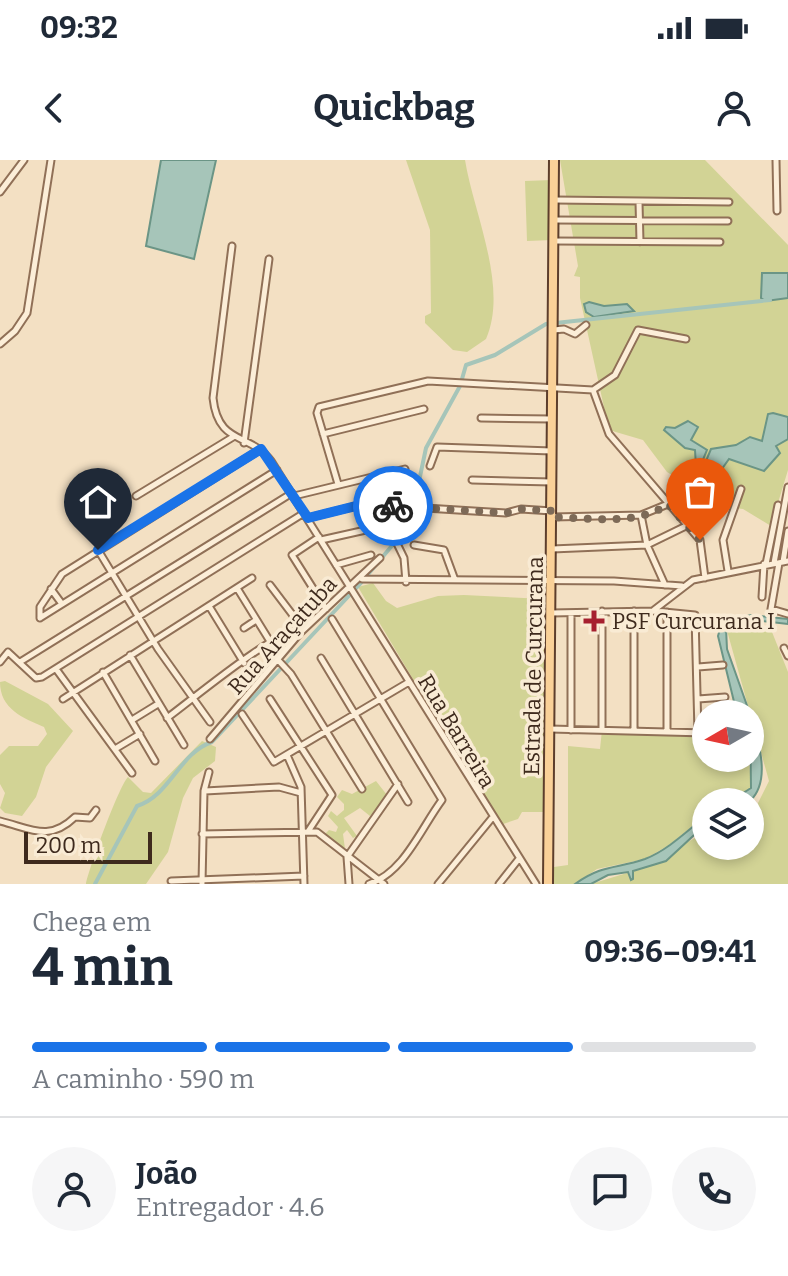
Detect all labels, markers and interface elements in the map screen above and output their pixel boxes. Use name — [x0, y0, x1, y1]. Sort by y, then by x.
text: 09:32 — [40, 10, 118, 46]
icon: back — [32, 86, 76, 130]
text: Quickbag — [313, 86, 475, 130]
icon: person — [712, 86, 756, 130]
pin — [666, 458, 734, 540]
courier — [353, 466, 433, 546]
pin — [64, 468, 132, 550]
icon: bag — [678, 470, 722, 514]
icon: home — [76, 480, 120, 524]
icon: bike — [371, 484, 415, 528]
street label: Estrada de Curcurana — [518, 556, 549, 776]
street label: Rua Araçatuba — [222, 571, 342, 700]
place label: PSF Curcurana I — [612, 608, 775, 635]
marker: PSF Curcurana I — [583, 610, 605, 632]
street label: Rua Barreira — [412, 669, 501, 793]
north arrow — [692, 700, 764, 772]
map controls — [692, 700, 764, 860]
button: layers — [692, 788, 764, 860]
scale bar — [24, 828, 152, 864]
text: 200 m — [36, 832, 102, 859]
text: Chega em — [32, 907, 151, 938]
text: 09:36–09:41 — [584, 934, 756, 970]
text: 4 min — [32, 936, 173, 999]
text: A caminho · 590 m — [32, 1064, 254, 1095]
button: person — [32, 1147, 116, 1231]
button: chat — [568, 1147, 652, 1231]
button: phone — [672, 1147, 756, 1231]
text: João — [136, 1156, 197, 1192]
text: Entregador · 4.6 — [136, 1192, 324, 1223]

